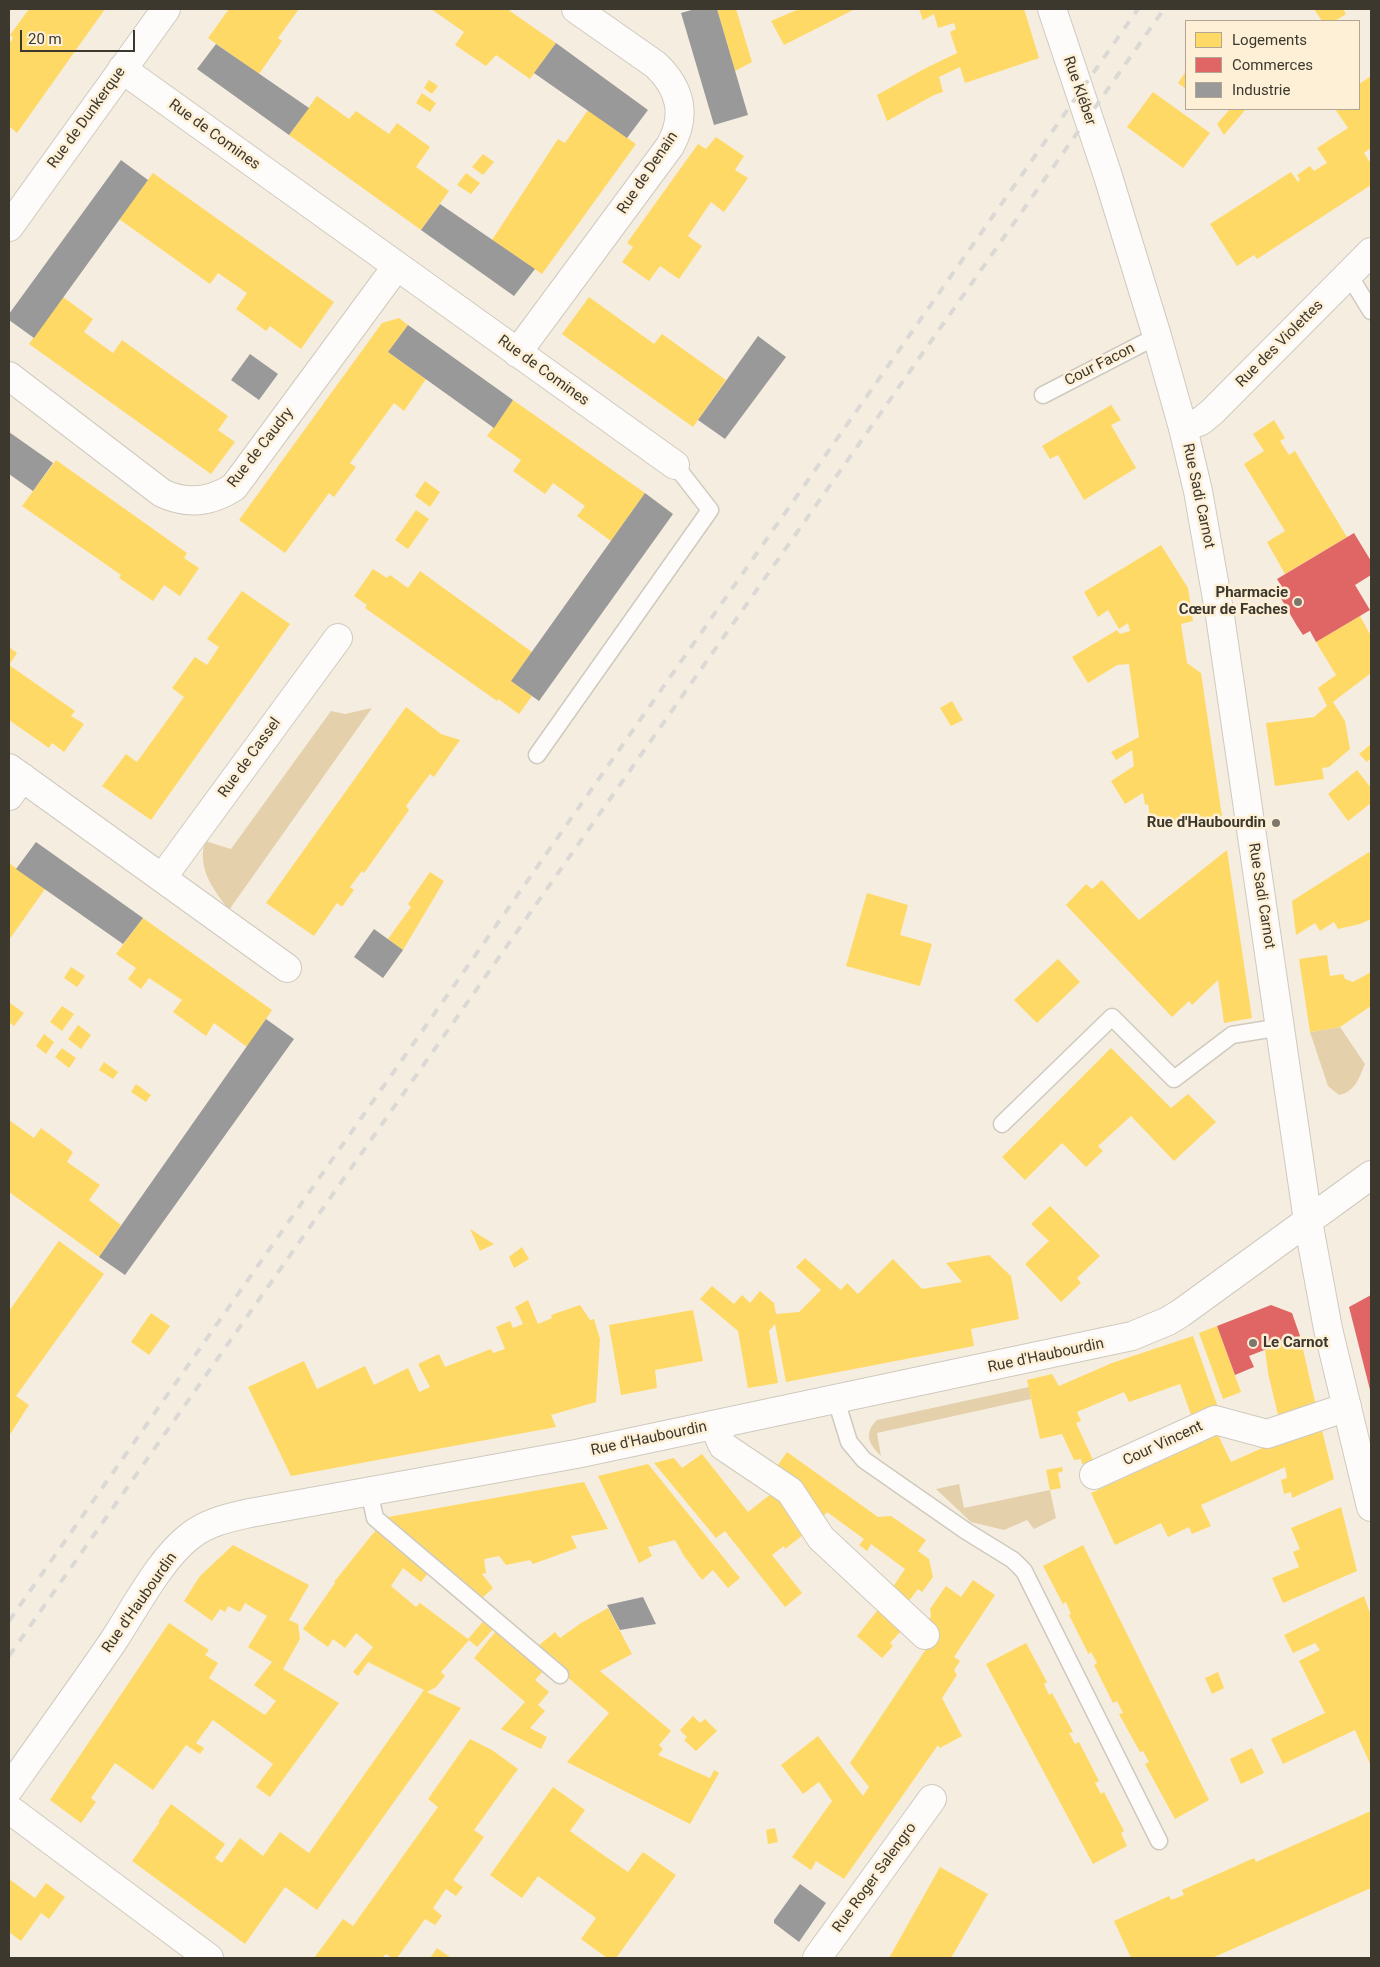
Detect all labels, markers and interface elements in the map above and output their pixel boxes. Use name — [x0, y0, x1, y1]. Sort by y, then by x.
scale bar — [22, 20, 138, 52]
legend — [1185, 20, 1360, 110]
text: 20 m — [28, 30, 62, 48]
text: Logements — [1232, 31, 1307, 49]
street label: Rue Kléber — [1059, 54, 1099, 128]
text: Commerces — [1232, 56, 1313, 74]
street label: Rue de Dunkerque — [44, 64, 130, 172]
text: Industrie — [1232, 81, 1290, 99]
street label: Rue de Comines — [165, 96, 263, 174]
street label: Rue de Denain — [614, 128, 682, 218]
street label: Rue des Violettes — [1233, 297, 1327, 391]
street label: Rue de Comines — [494, 332, 592, 410]
street label: Cour Facon — [1062, 340, 1138, 390]
street label: Rue de Caudry — [224, 405, 298, 491]
street label: Rue Sadi Carnot — [1178, 442, 1218, 550]
place label: Pharmacie Cœur de Faches — [1179, 584, 1288, 619]
marker: Pharmacie Cœur de Faches — [1292, 596, 1304, 608]
street label: Rue de Cassel — [215, 715, 285, 801]
place label: Rue d'Haubourdin — [1147, 814, 1266, 832]
marker: Rue d'Haubourdin — [1270, 817, 1282, 829]
street label: Rue Sadi Carnot — [1244, 842, 1278, 950]
place label: Le Carnot — [1263, 1334, 1328, 1352]
street label: Rue d'Haubourdin — [986, 1335, 1106, 1377]
marker: Le Carnot — [1247, 1337, 1259, 1349]
street label: Rue d'Haubourdin — [589, 1418, 709, 1460]
street label: Cour Vincent — [1120, 1418, 1206, 1470]
street label: Rue d'Haubourdin — [99, 1550, 181, 1656]
street label: Rue Roger Salengro — [829, 1820, 921, 1936]

